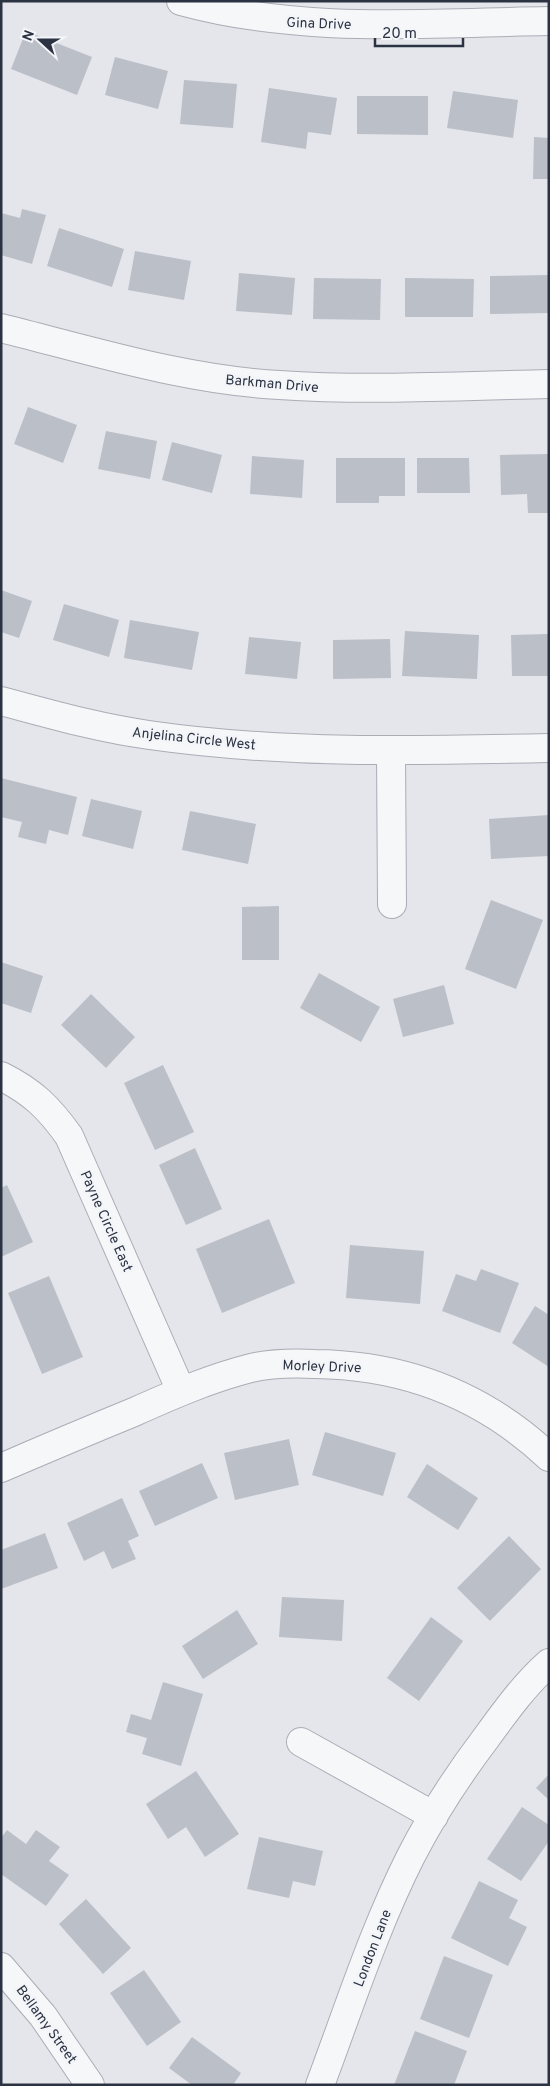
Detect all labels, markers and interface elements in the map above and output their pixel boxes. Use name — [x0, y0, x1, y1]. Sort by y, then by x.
north arrow — [15, 15, 65, 65]
street label: Gina Drive — [286, 15, 352, 34]
scale bar — [375, 15, 462, 47]
text: 20 m — [382, 25, 417, 44]
text: N — [20, 28, 39, 44]
street label: Barkman Drive — [225, 372, 319, 397]
street label: Anjelina Circle West — [131, 725, 257, 754]
street label: Payne Circle East — [76, 1168, 136, 1275]
street label: Morley Drive — [282, 1358, 362, 1377]
street label: London Lane — [351, 1907, 396, 1990]
street label: Bellamy Street — [12, 1982, 80, 2067]

